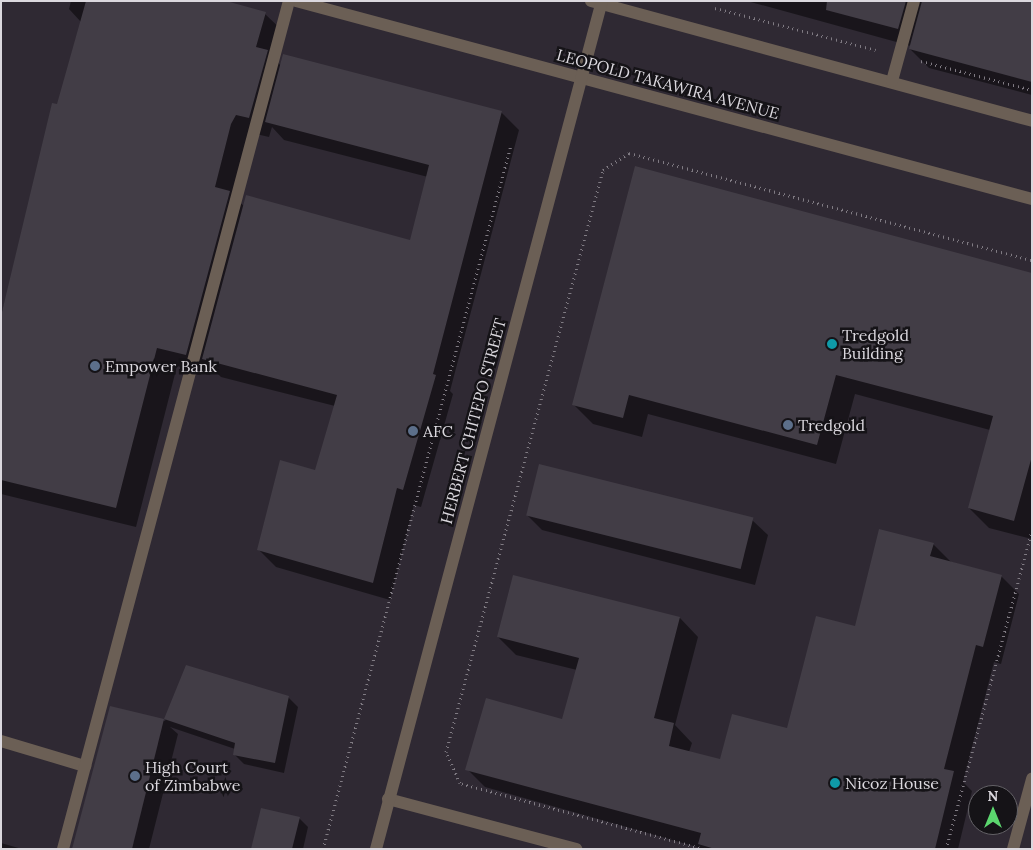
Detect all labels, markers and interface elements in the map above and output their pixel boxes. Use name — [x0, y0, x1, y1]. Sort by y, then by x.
street label: LEOPOLD TAKAWIRA AVENUE — [555, 45, 781, 123]
street label: HERBERT CHITEPO STREET — [436, 316, 510, 526]
place label: Tredgold Building — [842, 325, 909, 363]
marker: Tredgold Building — [826, 338, 838, 350]
place label: Empower Bank — [105, 356, 217, 376]
marker: Empower Bank — [89, 360, 101, 372]
place label: Tredgold — [798, 415, 865, 435]
marker: Tredgold — [782, 419, 794, 431]
place label: AFC — [423, 421, 453, 441]
marker: AFC — [407, 425, 419, 437]
place label: High Court of Zimbabwe — [145, 757, 240, 795]
marker: High Court of Zimbabwe — [129, 770, 141, 782]
place label: Nicoz House — [845, 773, 939, 793]
marker: Nicoz House — [829, 777, 841, 789]
north arrow — [968, 785, 1018, 835]
text: N — [988, 787, 998, 805]

